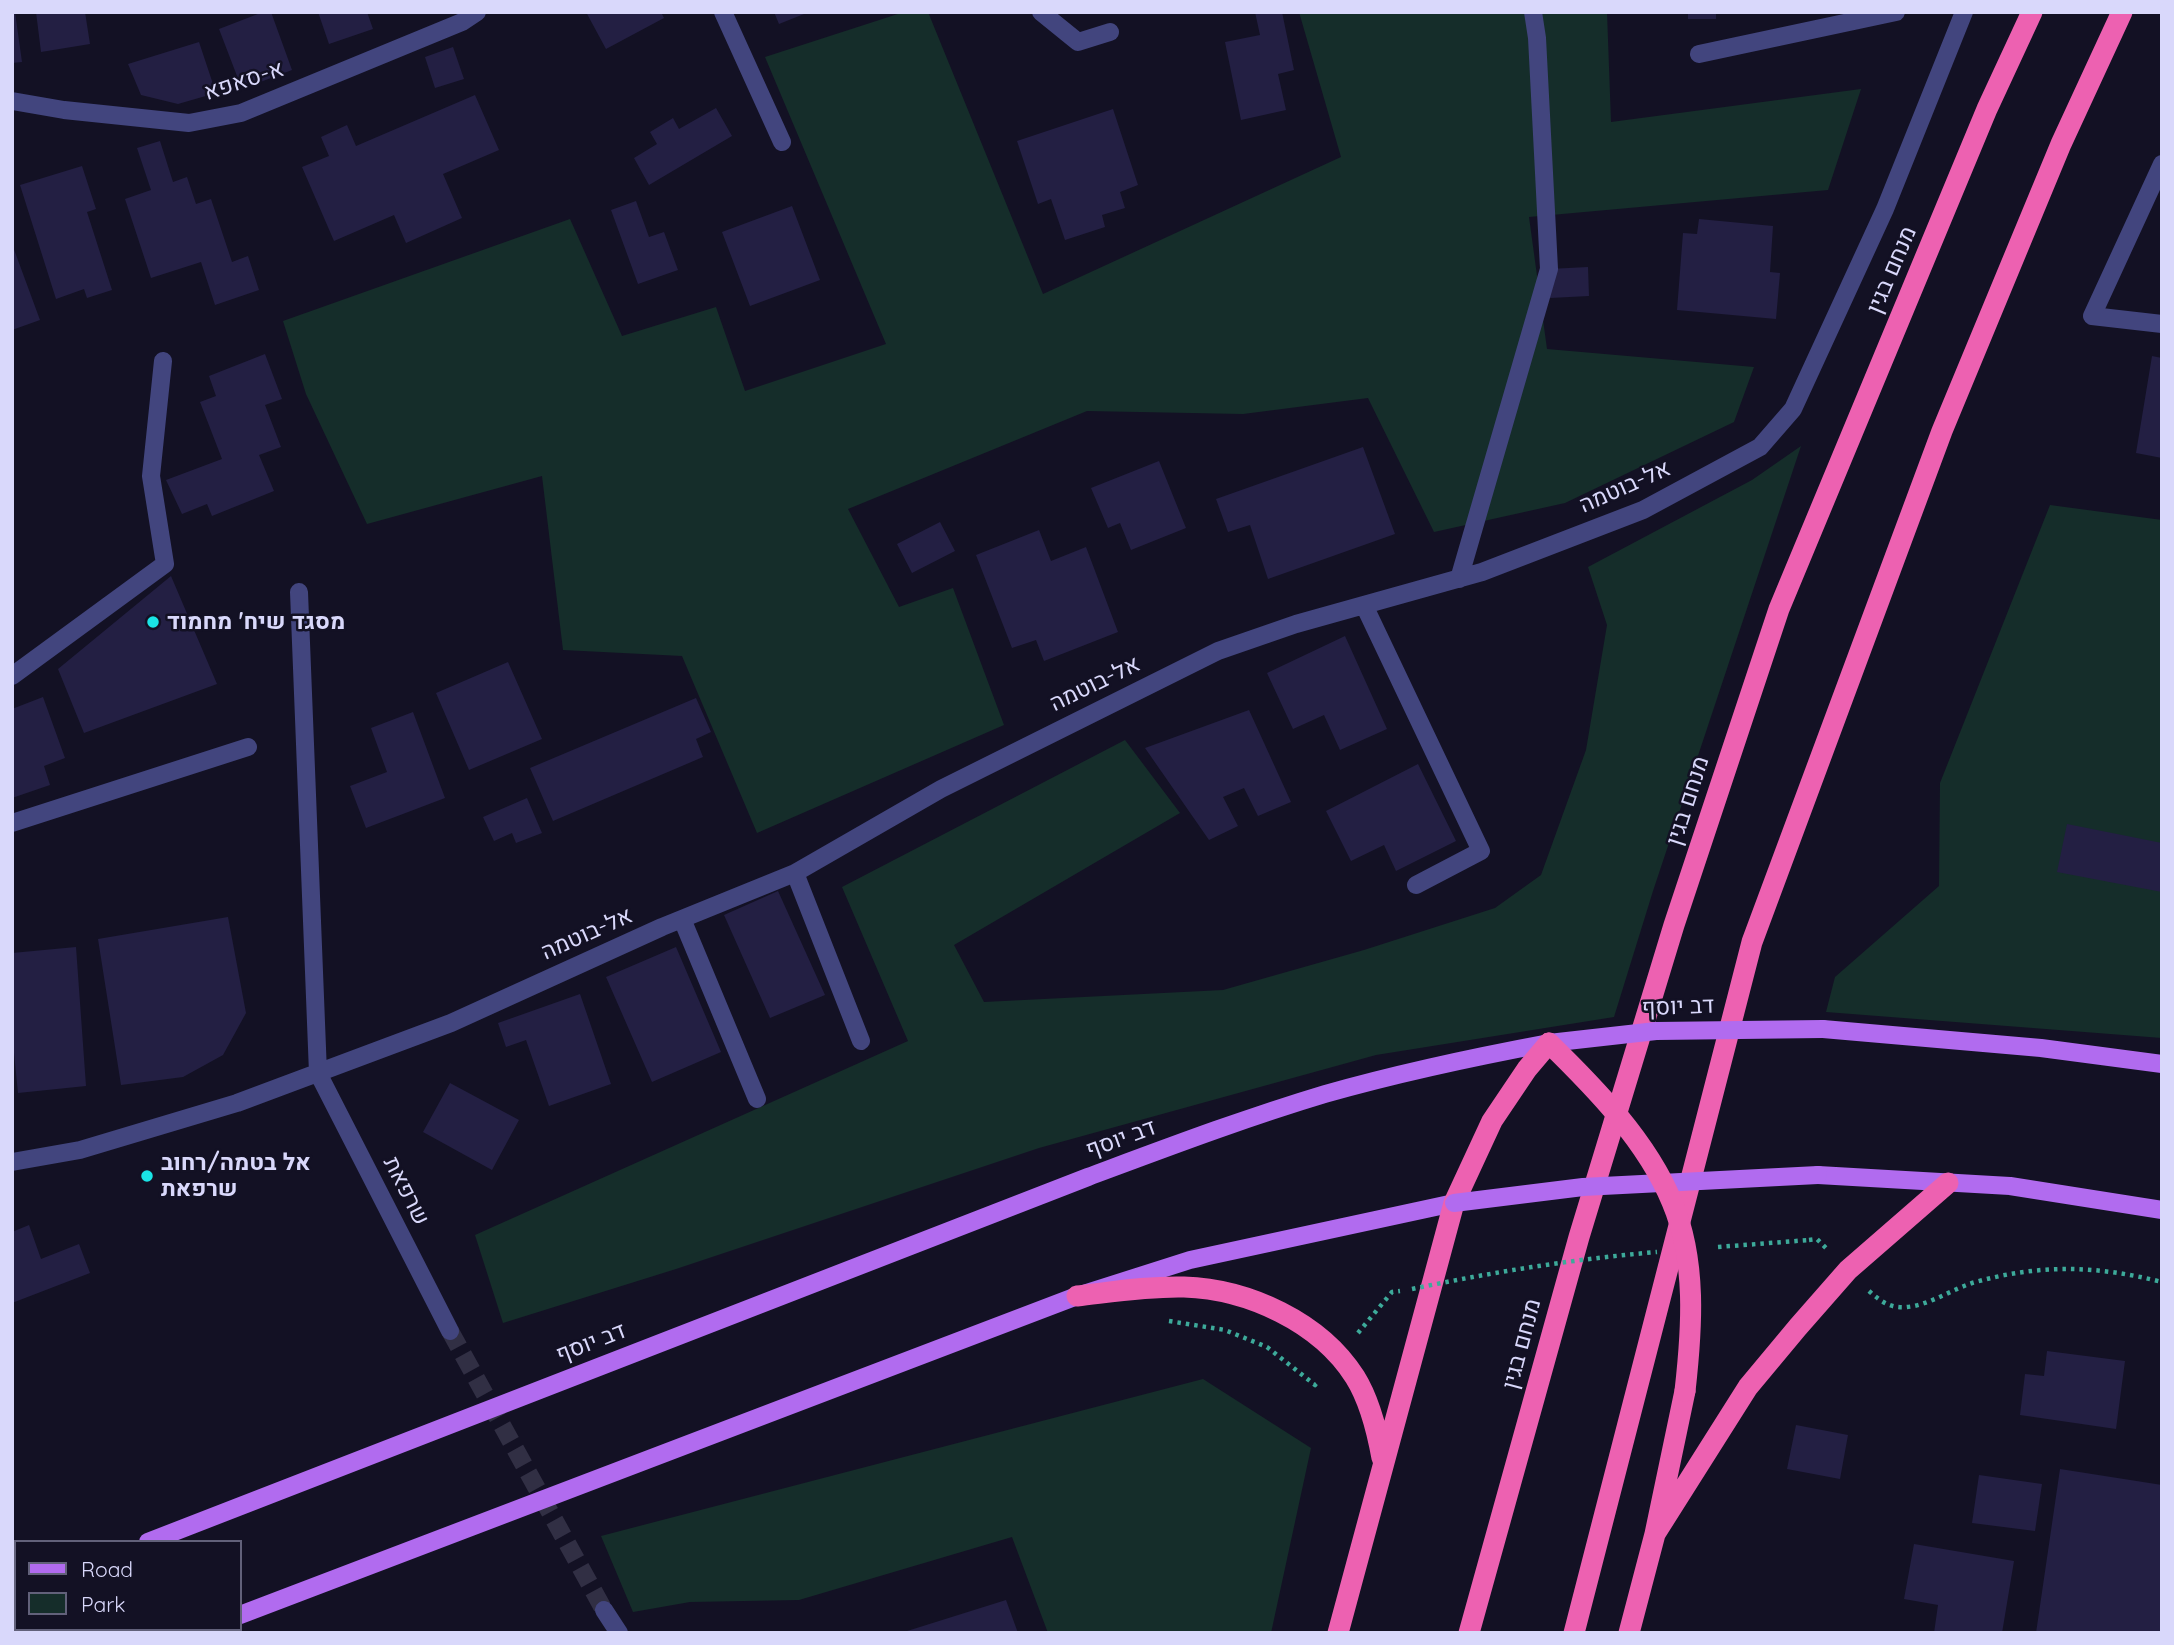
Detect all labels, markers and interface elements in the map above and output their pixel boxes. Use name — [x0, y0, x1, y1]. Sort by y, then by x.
street label: א-סאפא — [201, 55, 287, 107]
street label: מנחם בגין — [1861, 222, 1923, 318]
street label: אל-בוטמה — [1575, 455, 1675, 519]
place label: מסגד שיח' מחמוד — [167, 608, 345, 636]
marker: מסגד שיח' מחמוד — [145, 614, 161, 630]
street label: אל-בוטמה — [1045, 650, 1145, 718]
street label: מנחם בגין — [1661, 753, 1715, 849]
street label: אל-בוטמה — [537, 902, 637, 966]
street label: דב יוסף — [1641, 992, 1715, 1022]
street label: דב יוסף — [1082, 1114, 1160, 1164]
place label: אל בטמה/רחוב שרפאת — [161, 1149, 311, 1203]
street label: שרפאת — [377, 1152, 435, 1230]
marker: אל בטמה/רחוב שרפאת — [139, 1168, 155, 1184]
street label: מנחם בגין — [1497, 1296, 1547, 1392]
street label: דב יוסף — [552, 1317, 630, 1369]
legend — [14, 1540, 242, 1631]
text: Road — [81, 1556, 133, 1582]
text: Park — [81, 1591, 125, 1617]

